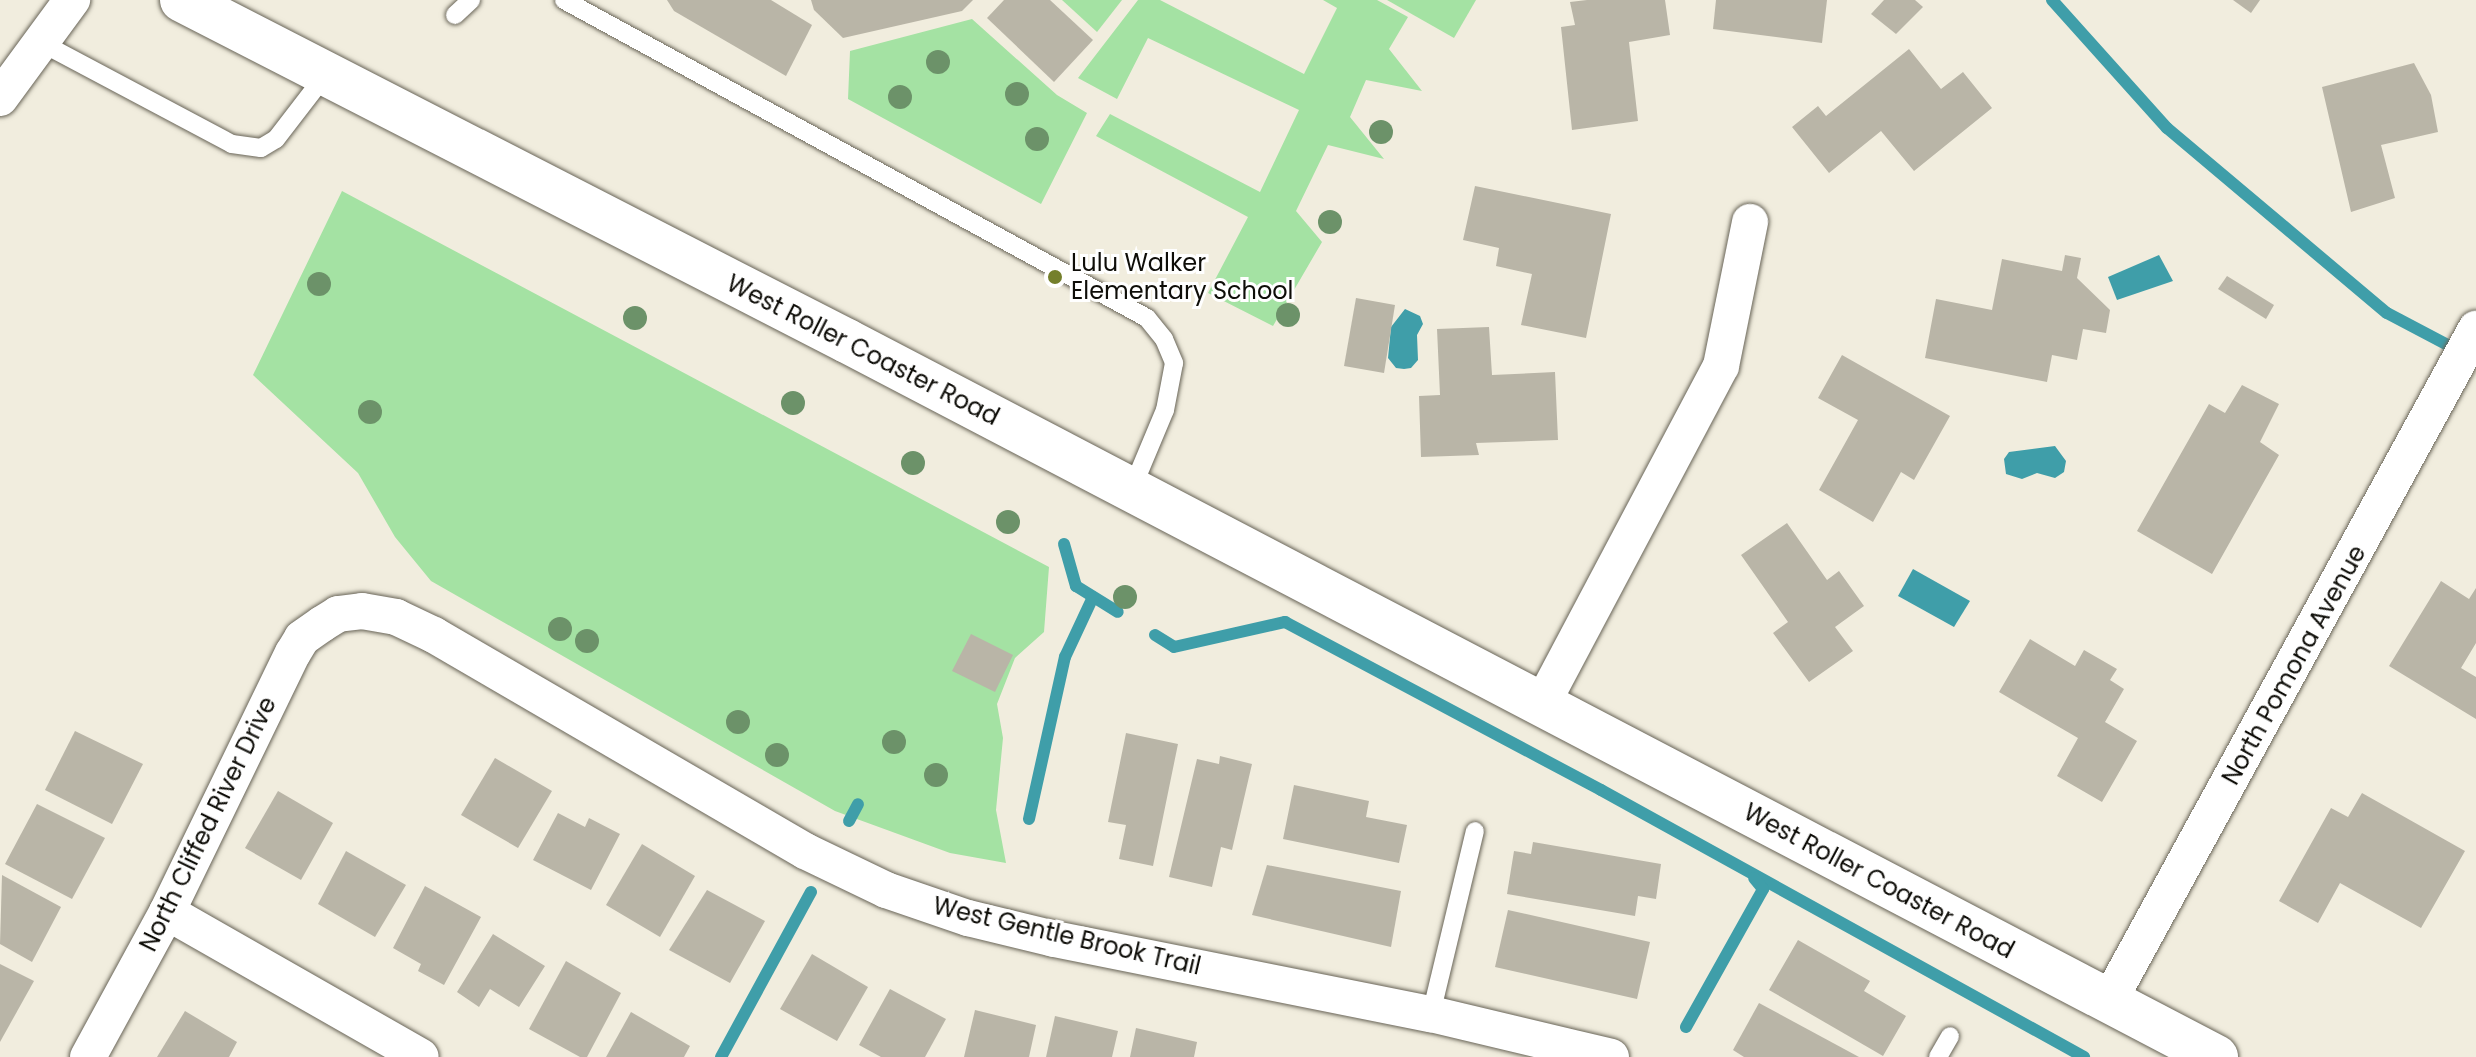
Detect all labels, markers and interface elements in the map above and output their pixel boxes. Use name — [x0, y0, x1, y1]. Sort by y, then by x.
place label: Lulu Walker Elementary School — [1071, 249, 1294, 305]
marker: Lulu Walker Elementary School — [1046, 268, 1064, 286]
street label: West Roller Coaster Road — [722, 269, 1004, 431]
street label: North Pomona Avenue — [2216, 540, 2372, 790]
street label: North Cliffed River Drive — [134, 692, 282, 956]
street label: West Roller Coaster Road — [1739, 797, 2019, 965]
street label: West Gentle Brook Trail — [930, 891, 1204, 981]

